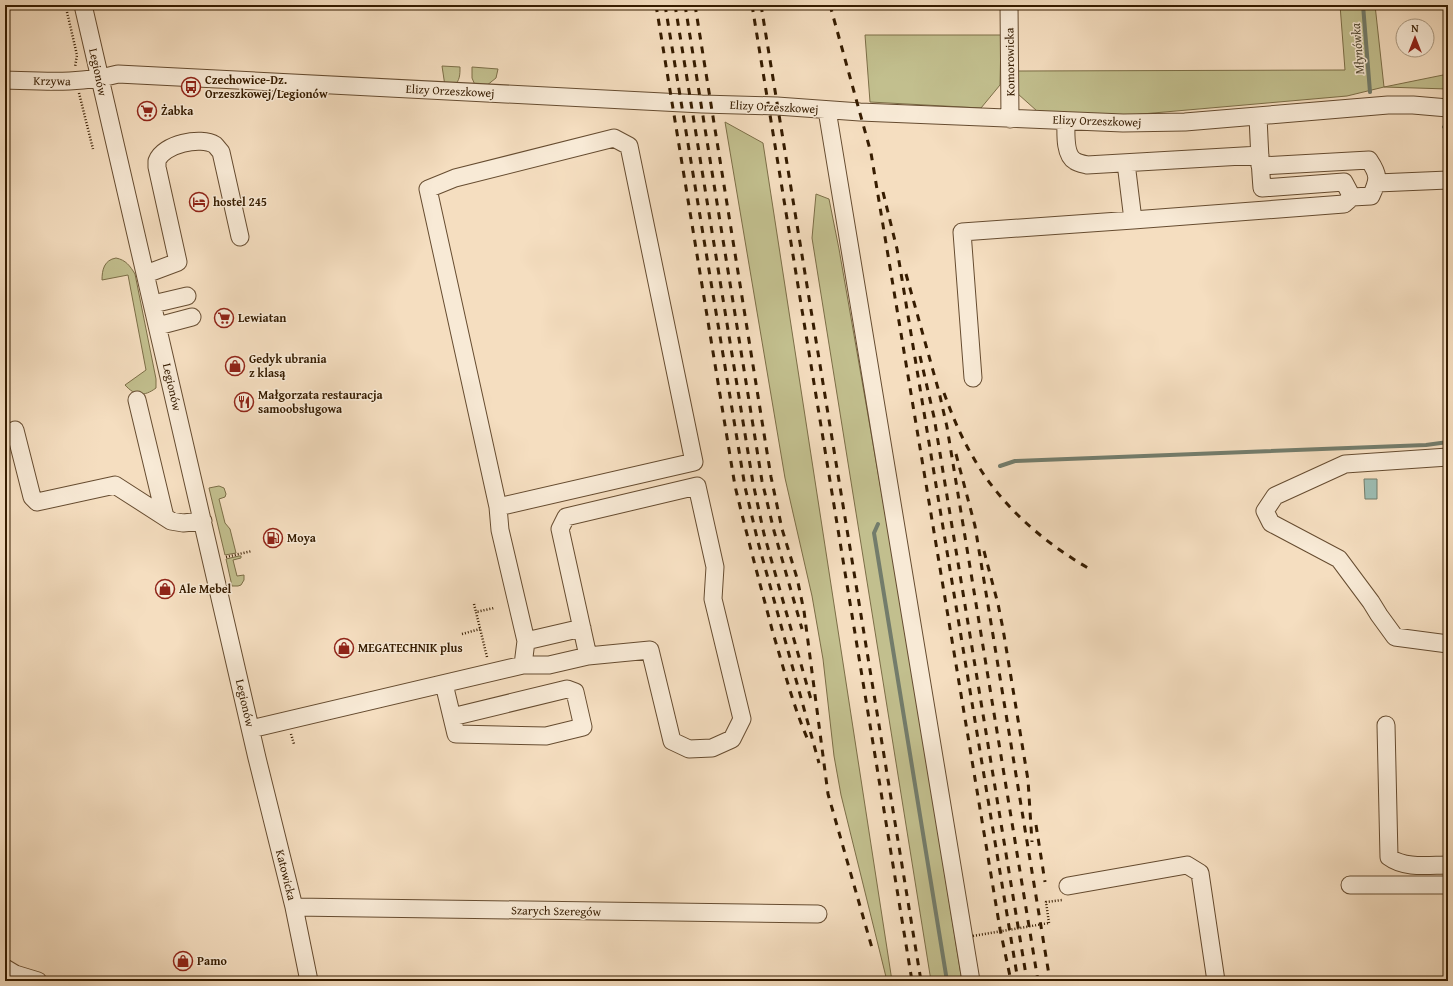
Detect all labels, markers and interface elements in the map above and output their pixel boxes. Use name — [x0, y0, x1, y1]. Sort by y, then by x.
north arrow — [1395, 18, 1435, 58]
text: N — [1411, 20, 1419, 36]
water label: Młynówka — [1346, 22, 1369, 76]
street label: Komorowicka — [1000, 27, 1019, 96]
street label: Legionów — [85, 46, 112, 98]
place label: Czechowice-Dz. Orzeszkowej/Legionów — [205, 71, 328, 102]
street label: Krzywa — [33, 72, 71, 89]
bus stop icon: Czechowice-Dz. Orzeszkowej/Legionów — [180, 76, 202, 98]
street label: Elizy Orzeszkowej — [405, 80, 495, 101]
street label: Elizy Orzeszkowej — [729, 96, 819, 117]
supermarket icon: Żabka — [136, 100, 158, 122]
place label: Żabka — [161, 102, 194, 119]
street label: Elizy Orzeszkowej — [1052, 110, 1142, 131]
hotel icon: hostel 245 — [188, 191, 210, 213]
place label: hostel 245 — [213, 193, 267, 210]
supermarket icon: Lewiatan — [213, 307, 235, 329]
place label: Lewiatan — [238, 309, 286, 326]
place label: Gedyk ubrania z klasą — [249, 350, 327, 381]
shop icon: Gedyk ubrania z klasą — [224, 355, 246, 377]
street label: Legionów — [159, 361, 186, 413]
place label: Małgorzata restauracja samoobsługowa — [258, 386, 383, 417]
restaurant icon: Małgorzata restauracja samoobsługowa — [233, 391, 255, 413]
fuel station icon: Moya — [262, 527, 284, 549]
place label: Moya — [287, 529, 317, 546]
shop icon: Ale Mebel — [154, 578, 176, 600]
place label: Ale Mebel — [179, 580, 232, 597]
shop icon: MEGATECHNIK plus — [333, 637, 355, 659]
place label: MEGATECHNIK plus — [358, 639, 463, 656]
street label: Legionów — [232, 677, 259, 729]
street label: Katowicka — [272, 848, 301, 902]
street label: Szarych Szeregów — [511, 901, 602, 920]
shop icon: Pamo — [172, 950, 194, 972]
place label: Pamo — [197, 952, 227, 969]

